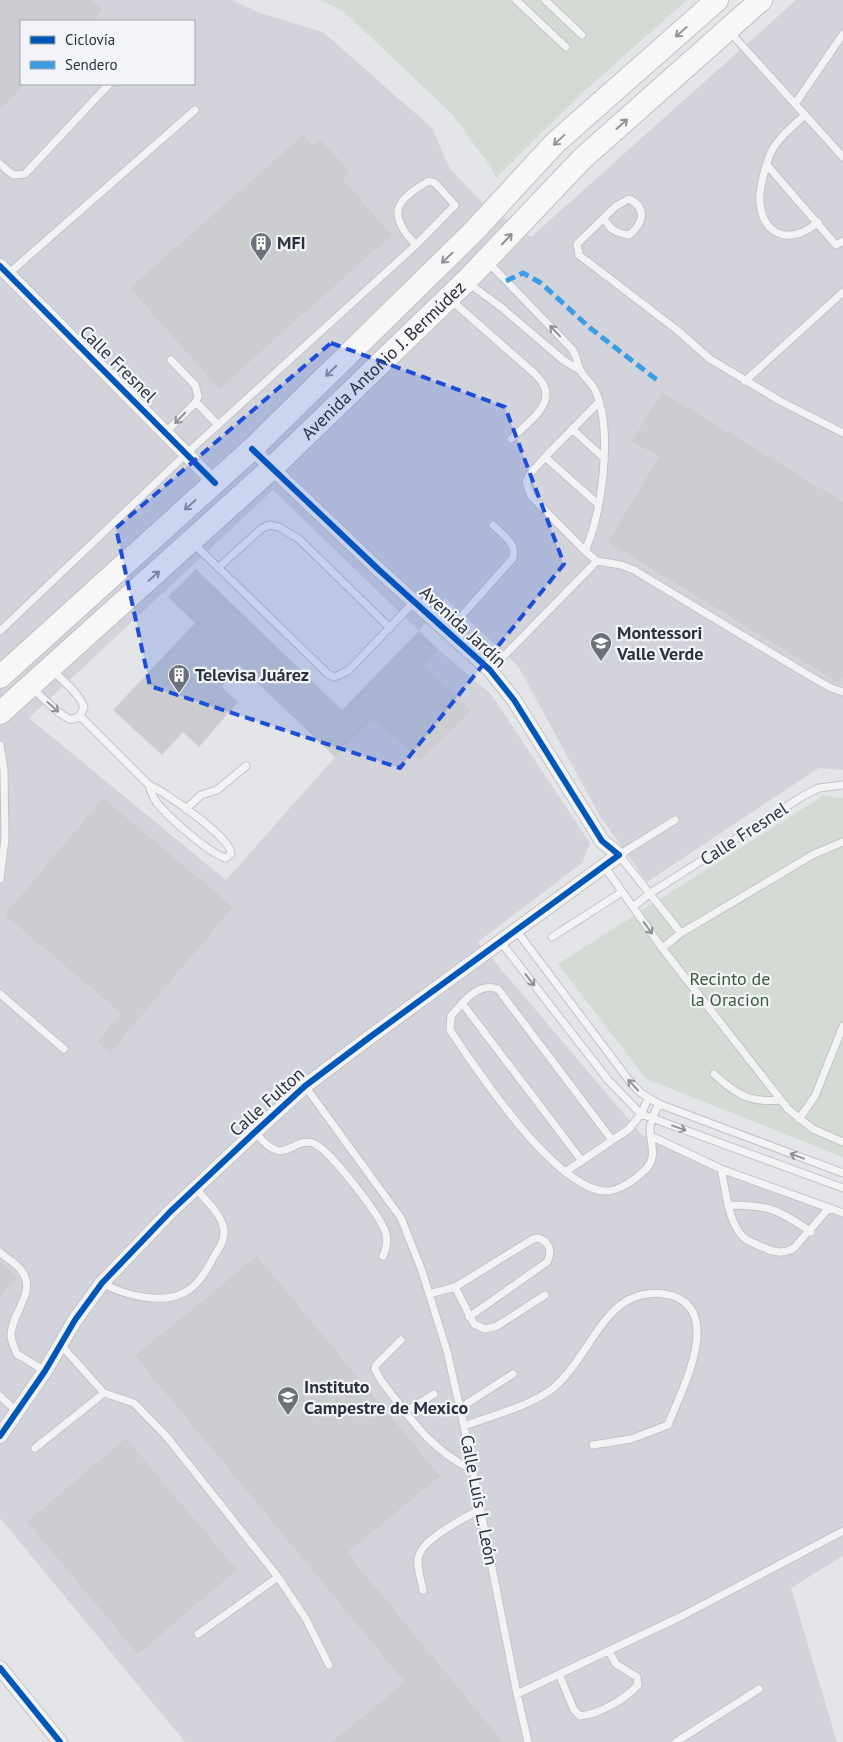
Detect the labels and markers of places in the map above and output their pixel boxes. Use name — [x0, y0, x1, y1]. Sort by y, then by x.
building icon: MFI — [249, 231, 273, 262]
place label: MFI — [277, 231, 306, 254]
place label: Montessori Valle Verde — [616, 621, 703, 665]
school or university icon: Montessori Valle Verde — [589, 631, 613, 662]
building icon: Televisa Juárez — [167, 663, 191, 694]
place label: Televisa Juárez — [195, 663, 309, 686]
place label: Instituto Campestre de Mexico — [304, 1375, 468, 1419]
school or university icon: Instituto Campestre de Mexico — [276, 1385, 300, 1416]

